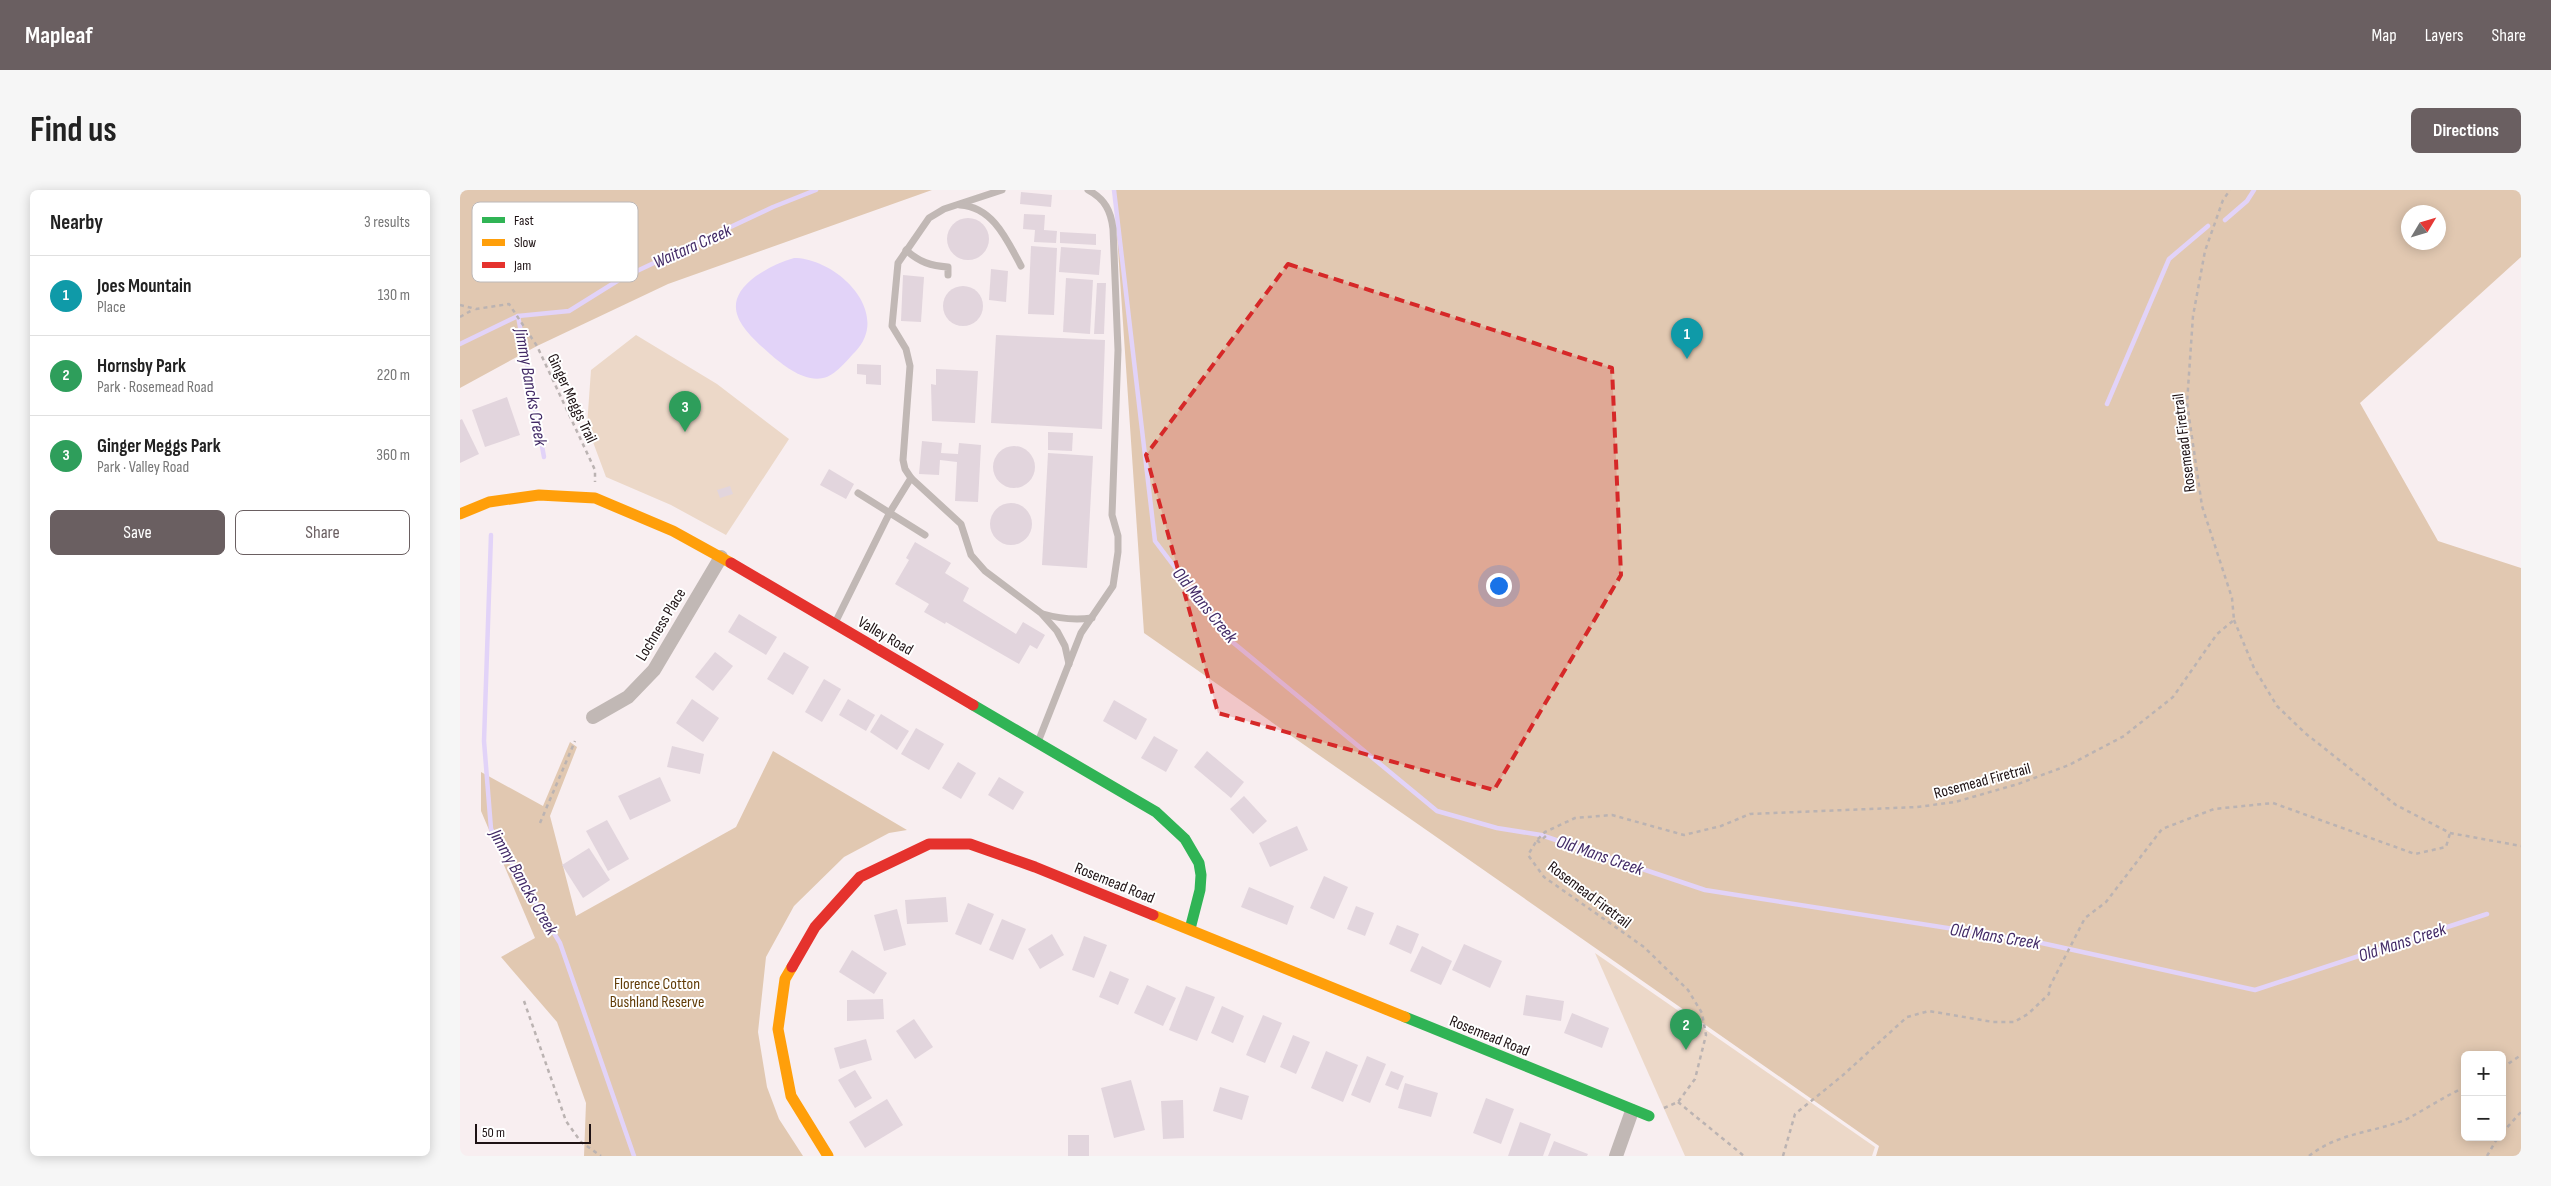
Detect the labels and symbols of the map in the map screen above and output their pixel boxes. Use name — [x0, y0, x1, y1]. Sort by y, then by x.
legend — [472, 202, 638, 282]
north arrow — [2401, 205, 2446, 250]
text: Fast — [514, 212, 534, 229]
water label: Waitara Creek — [650, 219, 736, 273]
text: Slow — [514, 234, 536, 251]
text: Jam — [513, 257, 531, 274]
pin: 1 — [1671, 318, 1703, 359]
water label: Jimmy Bancks Creek — [510, 326, 551, 449]
street label: Ginger Meggs Trail — [543, 351, 601, 446]
pin: 3 — [669, 391, 701, 432]
street label: Rosemead Firetrail — [2169, 392, 2200, 493]
water label: Old Mans Creek — [1168, 563, 1242, 648]
your location — [1486, 573, 1512, 599]
street label: Lochness Place — [632, 585, 690, 665]
street label: Valley Road — [854, 613, 916, 660]
street label: Rosemead Firetrail — [1932, 759, 2033, 803]
water label: Jimmy Bancks Creek — [484, 825, 563, 940]
water label: Old Mans Creek — [1554, 831, 1647, 881]
street label: Rosemead Firetrail — [1544, 858, 1635, 933]
street label: Rosemead Road — [1072, 859, 1157, 908]
water label: Old Mans Creek — [2356, 918, 2450, 966]
water label: Old Mans Creek — [1948, 919, 2043, 954]
park label: Florence Cotton Bushland Reserve — [610, 975, 704, 1012]
pin: 2 — [1670, 1009, 1702, 1050]
street label: Rosemead Road — [1447, 1012, 1532, 1061]
scale bar — [475, 1121, 591, 1144]

